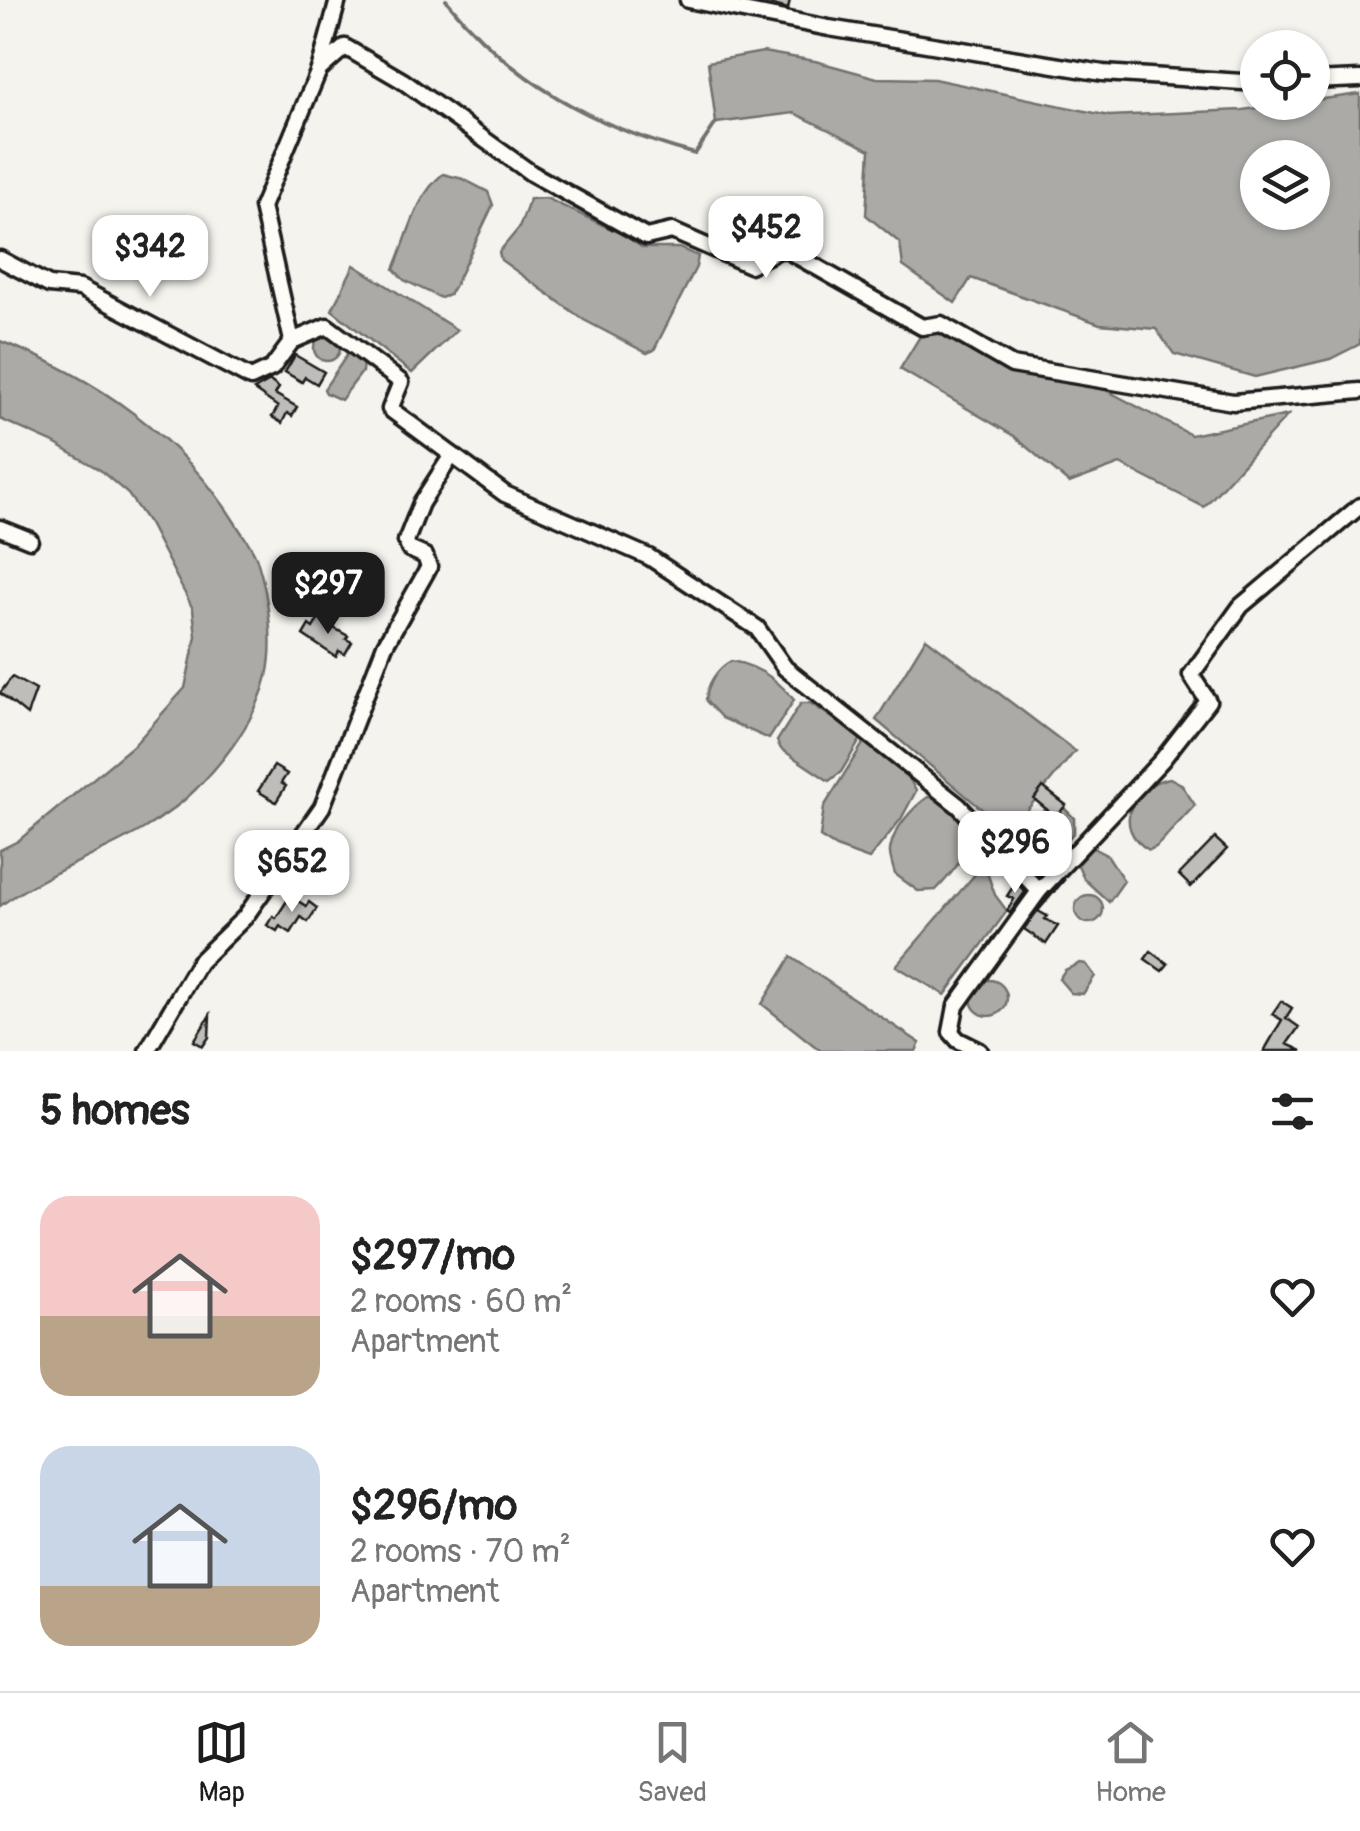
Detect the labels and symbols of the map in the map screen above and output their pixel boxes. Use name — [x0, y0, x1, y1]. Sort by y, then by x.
pin: $452 — [707, 196, 825, 281]
pin: $342 — [91, 215, 209, 300]
pin: $297 — [269, 552, 387, 637]
pin: $296 — [956, 811, 1074, 896]
pin: $652 — [233, 830, 351, 915]

